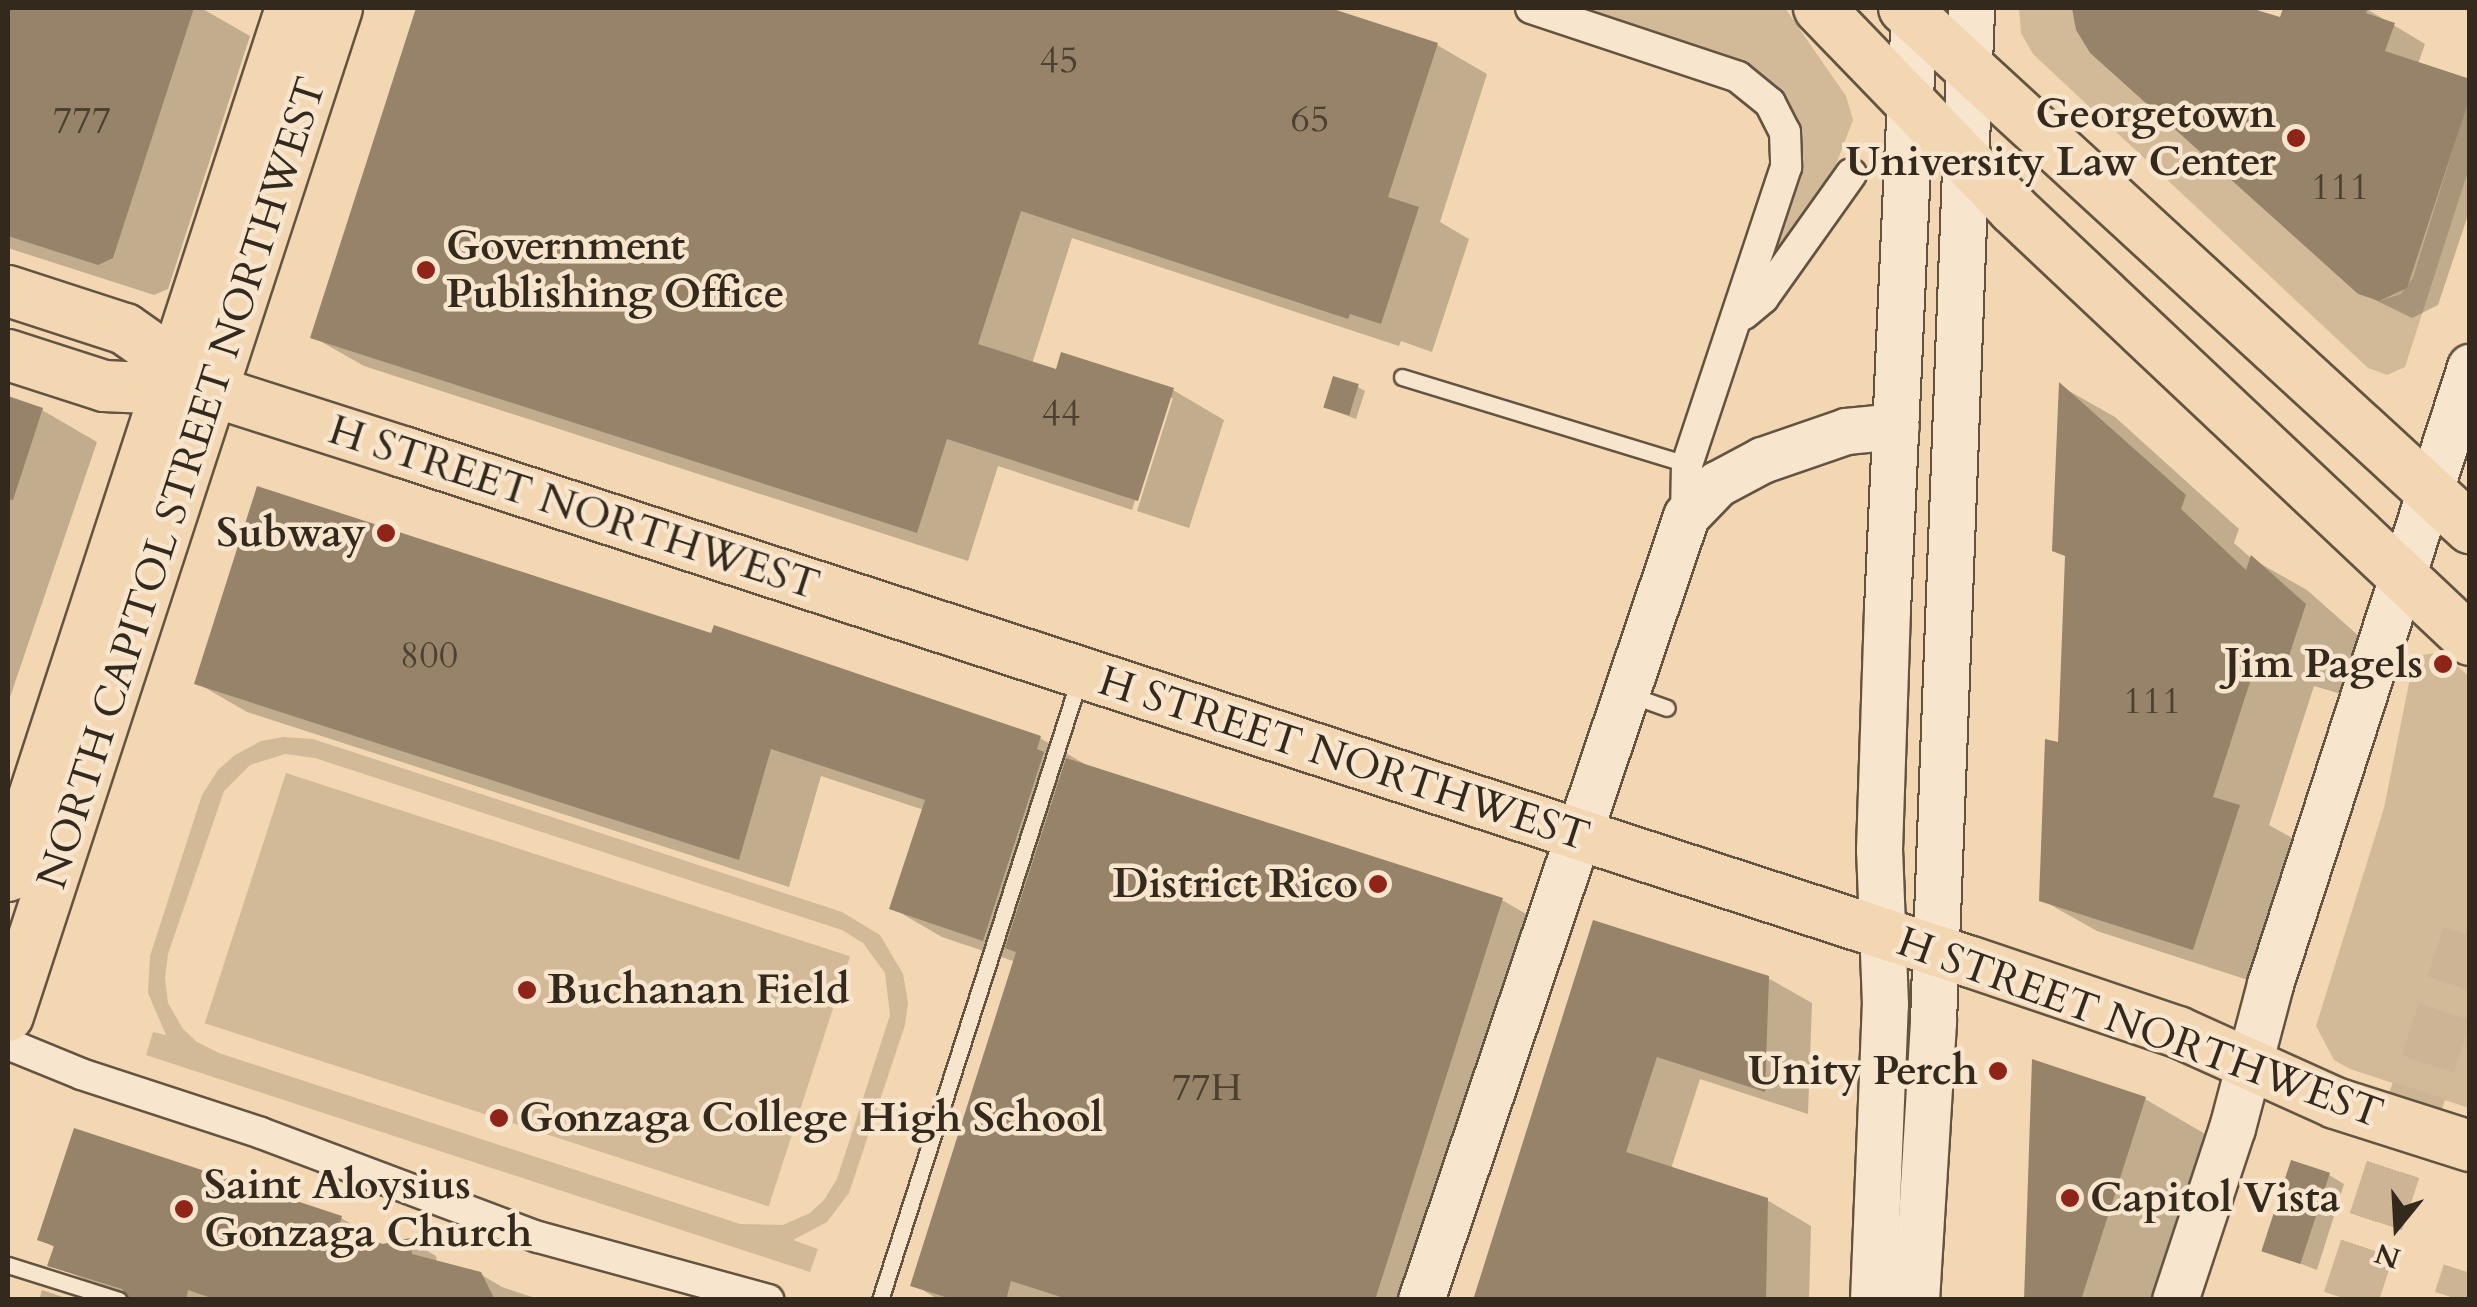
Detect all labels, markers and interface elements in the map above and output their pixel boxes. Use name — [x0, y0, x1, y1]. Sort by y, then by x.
house number: 45 — [1040, 38, 1078, 84]
street label: NORTH CAPITOL STREET NORTHWEST — [27, 71, 337, 895]
place label: Georgetown University Law Center — [1846, 89, 2276, 188]
house number: 65 — [1291, 97, 1329, 143]
house number: 777 — [53, 99, 111, 145]
marker: Georgetown University Law Center — [2285, 127, 2307, 149]
house number: 111 — [2311, 165, 2369, 211]
place label: Government Publishing Office — [446, 221, 784, 320]
marker: Government Publishing Office — [415, 259, 437, 281]
house number: 44 — [1042, 391, 1080, 437]
street label: H STREET NORTHWEST — [322, 405, 826, 611]
place label: Subway — [216, 508, 366, 558]
marker: Subway — [375, 522, 397, 544]
house number: 800 — [400, 633, 458, 679]
place label: Jim Pagels — [2225, 639, 2423, 689]
marker: Jim Pagels — [2432, 653, 2454, 675]
street label: H STREET NORTHWEST — [1092, 656, 1596, 862]
house number: 111 — [2123, 679, 2181, 725]
place label: District Rico — [1113, 859, 1358, 909]
marker: District Rico — [1367, 873, 1389, 895]
street label: H STREET NORTHWEST — [1891, 917, 2389, 1139]
place label: Buchanan Field — [547, 965, 850, 1015]
marker: Buchanan Field — [516, 979, 538, 1001]
place label: Unity Perch — [1748, 1046, 1978, 1096]
marker: Unity Perch — [1987, 1060, 2009, 1082]
house number: 77H — [1172, 1066, 1242, 1112]
place label: Gonzaga College High School — [519, 1093, 1103, 1143]
marker: Gonzaga College High School — [488, 1107, 510, 1129]
place label: Saint Aloysius Gonzaga Church — [204, 1160, 532, 1258]
place label: Capitol Vista — [2090, 1173, 2340, 1223]
north arrow — [2347, 1177, 2447, 1277]
marker: Capitol Vista — [2059, 1187, 2081, 1209]
marker: Saint Aloysius Gonzaga Church — [173, 1198, 195, 1220]
text: N — [2370, 1234, 2405, 1277]

